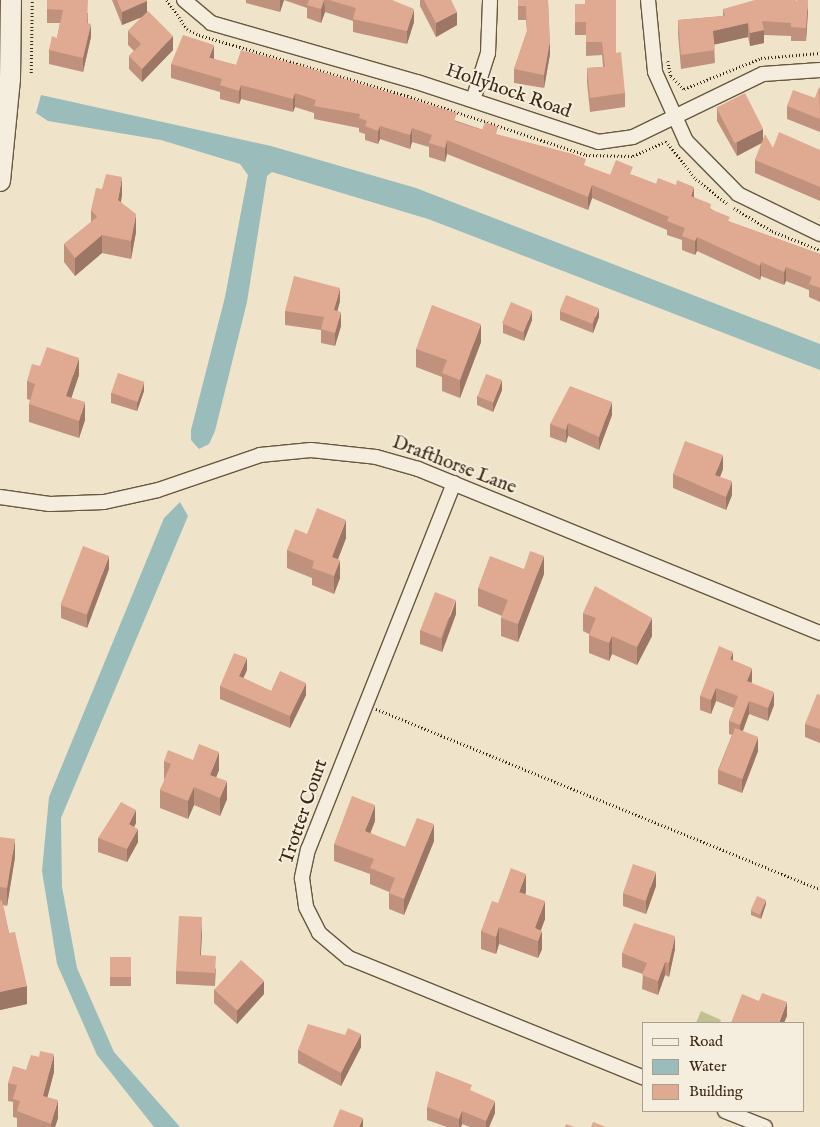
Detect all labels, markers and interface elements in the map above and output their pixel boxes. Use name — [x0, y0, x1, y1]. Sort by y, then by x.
street label: Hollyhock Road — [442, 60, 574, 124]
street label: Drafthorse Lane — [389, 432, 519, 500]
street label: Trotter Court — [276, 756, 334, 868]
legend — [642, 1022, 805, 1112]
text: Road — [689, 1032, 723, 1051]
text: Water — [689, 1057, 726, 1076]
text: Building — [689, 1082, 743, 1101]

